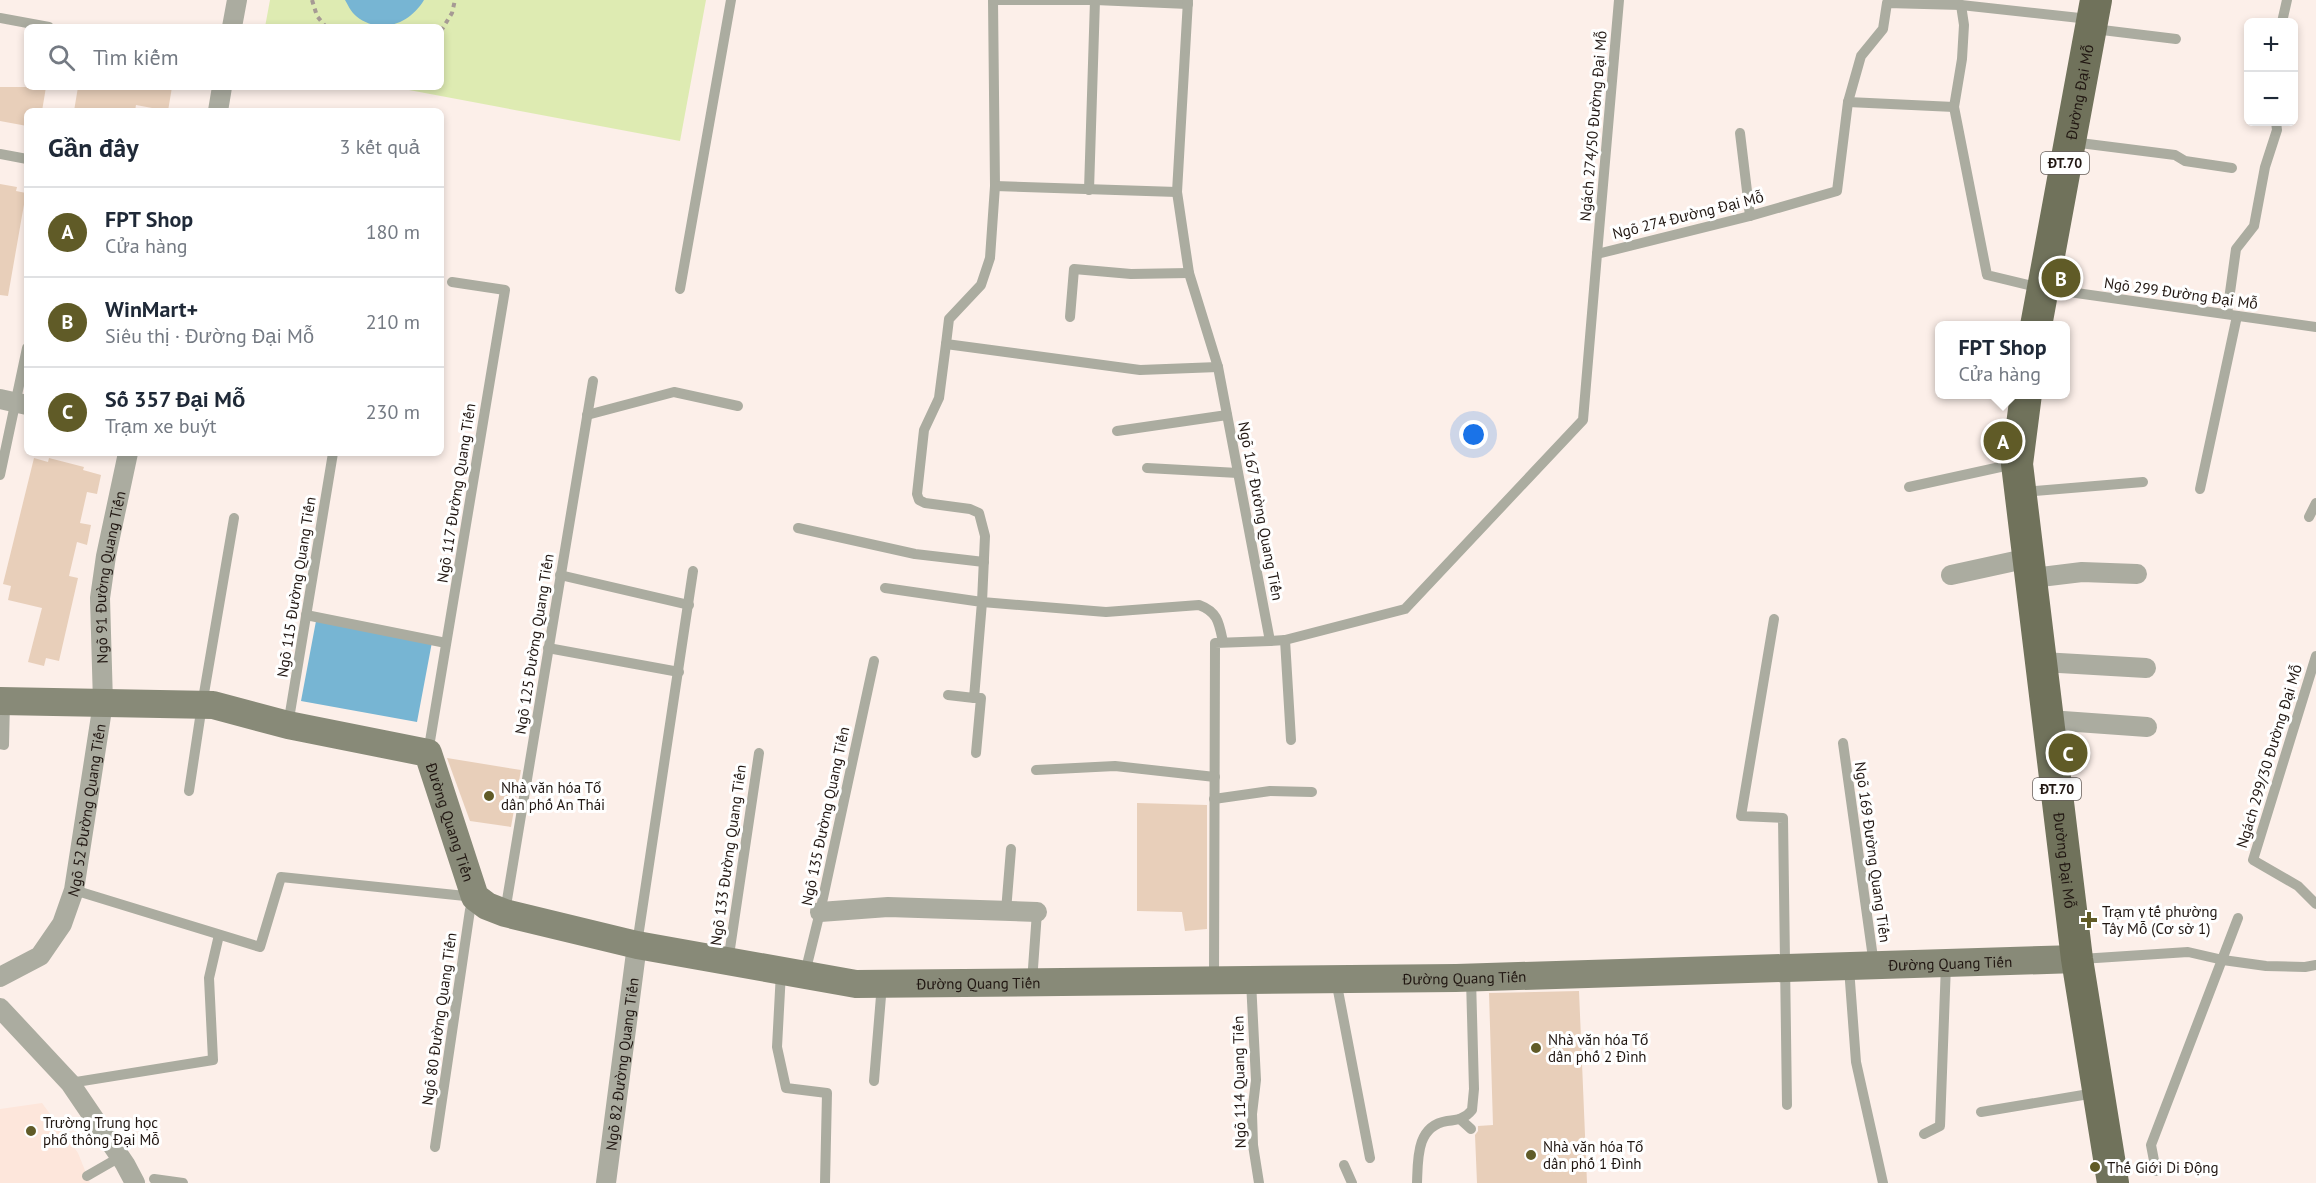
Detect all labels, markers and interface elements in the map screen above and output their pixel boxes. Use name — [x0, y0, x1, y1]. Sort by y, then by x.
map controls — [2244, 18, 2298, 126]
button: + — [2244, 18, 2298, 72]
search box — [24, 24, 444, 90]
street label: Ngách 274/50 Đường Đại Mỗ — [1575, 30, 1611, 222]
icon: search — [45, 41, 78, 74]
text: Tìm kiếm — [93, 43, 179, 71]
street label: Đường Đại Mỗ — [2061, 43, 2097, 142]
button: − — [2244, 72, 2298, 126]
text: Gần đây — [48, 131, 139, 164]
text: 3 kết quả — [339, 134, 420, 160]
road number: ĐT.70 — [2041, 152, 2089, 174]
street label: Ngõ 274 Đường Đại Mỗ — [1610, 187, 1766, 243]
text: FPT Shop — [105, 205, 193, 233]
text: A — [61, 219, 74, 245]
text: 180 m — [366, 219, 420, 245]
text: Cửa hàng — [105, 233, 188, 259]
pin: B — [2042, 256, 2080, 300]
street label: Ngõ 299 Đường Đại Mỗ — [2103, 273, 2259, 313]
text: WinMart+ — [105, 295, 198, 323]
text: B — [62, 309, 73, 335]
text: 210 m — [366, 309, 420, 335]
popup — [1935, 321, 2070, 399]
text: Siêu thị · Đường Đại Mỗ — [105, 323, 314, 349]
text: FPT Shop — [1958, 333, 2047, 361]
text: Cửa hàng — [1958, 361, 2041, 387]
text: Số 357 Đại Mỗ — [105, 385, 245, 413]
text: C — [62, 399, 73, 425]
text: 230 m — [366, 399, 420, 425]
street label: Ngõ 117 Đường Quang Tiến — [432, 402, 480, 584]
text: Trạm xe buýt — [105, 413, 217, 439]
pin: A — [1984, 418, 2022, 464]
street label: Ngõ 167 Đường Quang Tiến — [1234, 420, 1288, 602]
your location — [1459, 420, 1488, 449]
street label: Ngõ 91 Đường Quang Tiến — [90, 489, 129, 664]
street label: Ngõ 115 Đường Quang Tiến — [272, 495, 320, 679]
street label: Ngõ 125 Đường Quang Tiến — [510, 552, 558, 736]
street label: Ngách 299/30 Đường Đại Mỗ — [2232, 662, 2306, 850]
street label: Ngõ 52 Đường Quang Tiến — [63, 722, 109, 899]
street label: Ngõ 135 Đường Quang Tiến — [797, 725, 853, 907]
pin: C — [2048, 730, 2088, 776]
street label: Đường Quang Tiến — [422, 759, 479, 884]
street label: Ngõ 169 Đường Quang Tiến — [1851, 760, 1895, 944]
street label: Ngõ 133 Đường Quang Tiến — [706, 763, 750, 947]
place label: Nhà văn hóa Tổ dân phố An Thái — [501, 778, 605, 814]
road number: ĐT.70 — [2033, 778, 2081, 800]
marker: Nhà văn hóa Tổ dân phố An Thái — [482, 789, 496, 803]
street label: Đường Đại Mỗ — [2050, 810, 2080, 910]
place label: Trạm y tế phường Tây Mỗ (Cơ sở 1) — [2102, 902, 2218, 938]
marker: Trạm y tế phường Tây Mỗ (Cơ sở 1) — [2080, 911, 2098, 929]
street label: Ngõ 80 Đường Quang Tiến — [417, 931, 461, 1107]
street label: Đường Quang Tiến — [1887, 951, 2012, 974]
street label: Đường Quang Tiến — [1401, 966, 1527, 988]
street label: Đường Quang Tiến — [915, 973, 1041, 993]
street label: Ngõ 82 Đường Quang Tiến — [601, 976, 642, 1152]
street label: Ngõ 114 Quang Tiến — [1228, 1016, 1250, 1148]
place label: Nhà văn hóa Tổ dân phố 2 Đình — [1548, 1030, 1648, 1066]
marker: Nhà văn hóa Tổ dân phố 2 Đình — [1529, 1041, 1543, 1055]
place label: Trường Trung học phổ thông Đại Mỗ — [43, 1113, 160, 1149]
marker: Trường Trung học phổ thông Đại Mỗ — [24, 1124, 38, 1138]
place label: Nhà văn hóa Tổ dân phố 1 Đình — [1543, 1137, 1643, 1173]
marker: Nhà văn hóa Tổ dân phố 1 Đình — [1524, 1148, 1538, 1162]
place label: Thế Giới Di Động — [2107, 1158, 2219, 1177]
marker: Thế Giới Di Động — [2088, 1160, 2102, 1174]

